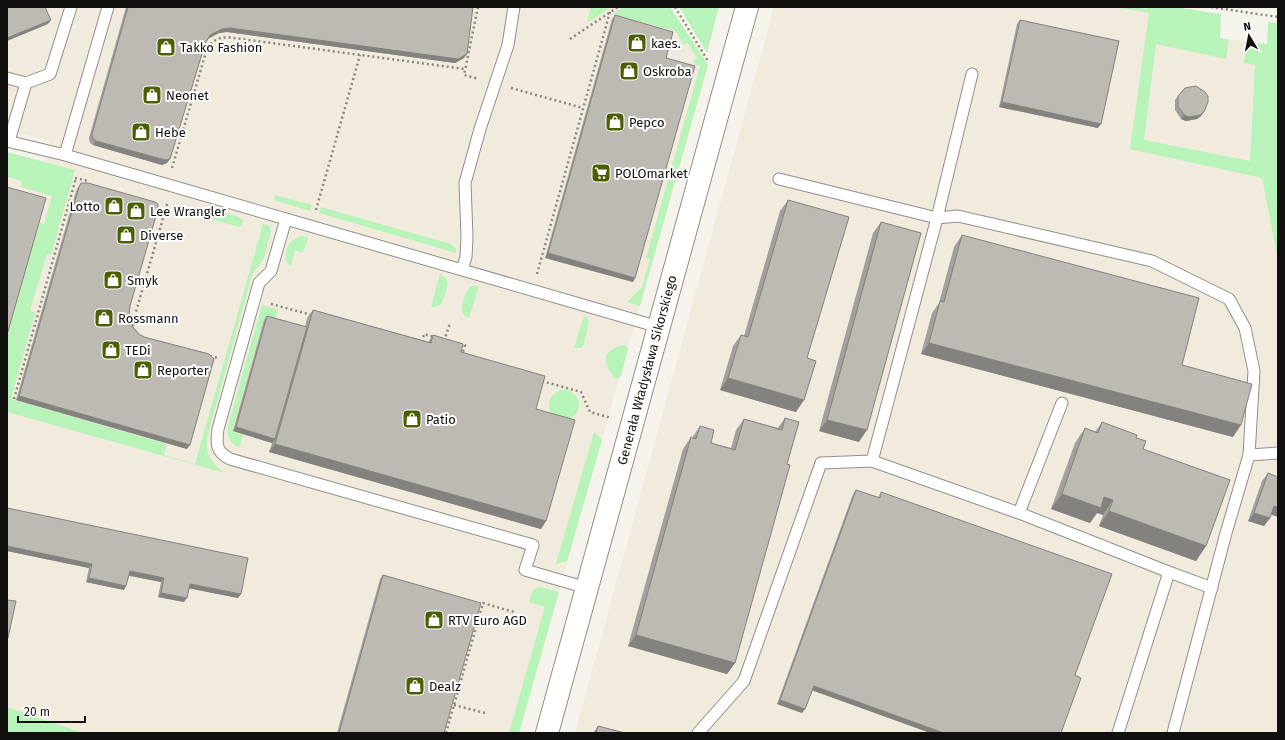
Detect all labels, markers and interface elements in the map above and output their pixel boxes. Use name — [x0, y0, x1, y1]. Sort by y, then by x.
north arrow — [1229, 16, 1269, 56]
text: N — [1243, 20, 1252, 34]
shop icon: kaes. — [626, 32, 648, 54]
shop icon: Takko Fashion — [155, 36, 177, 58]
place label: kaes. — [651, 36, 681, 51]
place label: Takko Fashion — [180, 40, 263, 55]
shop icon: Oskroba — [618, 60, 640, 82]
place label: Oskroba — [643, 64, 692, 79]
shop icon: Neonet — [141, 84, 163, 106]
place label: Neonet — [166, 88, 209, 103]
shop icon: Pepco — [604, 111, 626, 133]
place label: Pepco — [629, 115, 665, 130]
shop icon: Hebe — [130, 121, 152, 143]
place label: Hebe — [155, 125, 186, 140]
supermarket icon: POLOmarket — [590, 162, 612, 184]
place label: POLOmarket — [615, 166, 688, 181]
shop icon: Lotto — [103, 195, 125, 217]
place label: Lotto — [69, 199, 100, 214]
shop icon: Lee Wrangler — [125, 200, 147, 222]
place label: Lee Wrangler — [150, 204, 226, 219]
shop icon: Diverse — [115, 224, 137, 246]
place label: Diverse — [140, 228, 183, 243]
shop icon: Smyk — [102, 269, 124, 291]
place label: Smyk — [127, 273, 159, 288]
street label: Generała Władysława Sikorskiego — [614, 274, 680, 466]
shop icon: Rossmann — [93, 307, 115, 329]
place label: Rossmann — [118, 311, 179, 326]
shop icon: TEDi — [100, 339, 122, 361]
place label: TEDi — [125, 343, 151, 358]
shop icon: Reporter — [132, 359, 154, 381]
place label: Reporter — [157, 363, 209, 378]
shop icon: Patio — [401, 408, 423, 430]
place label: Patio — [426, 412, 456, 427]
shop icon: RTV Euro AGD — [423, 609, 445, 631]
place label: RTV Euro AGD — [448, 613, 527, 628]
shop icon: Dealz — [404, 675, 426, 697]
place label: Dealz — [429, 679, 461, 694]
scale bar — [18, 698, 85, 724]
text: 20 m — [24, 705, 50, 719]

